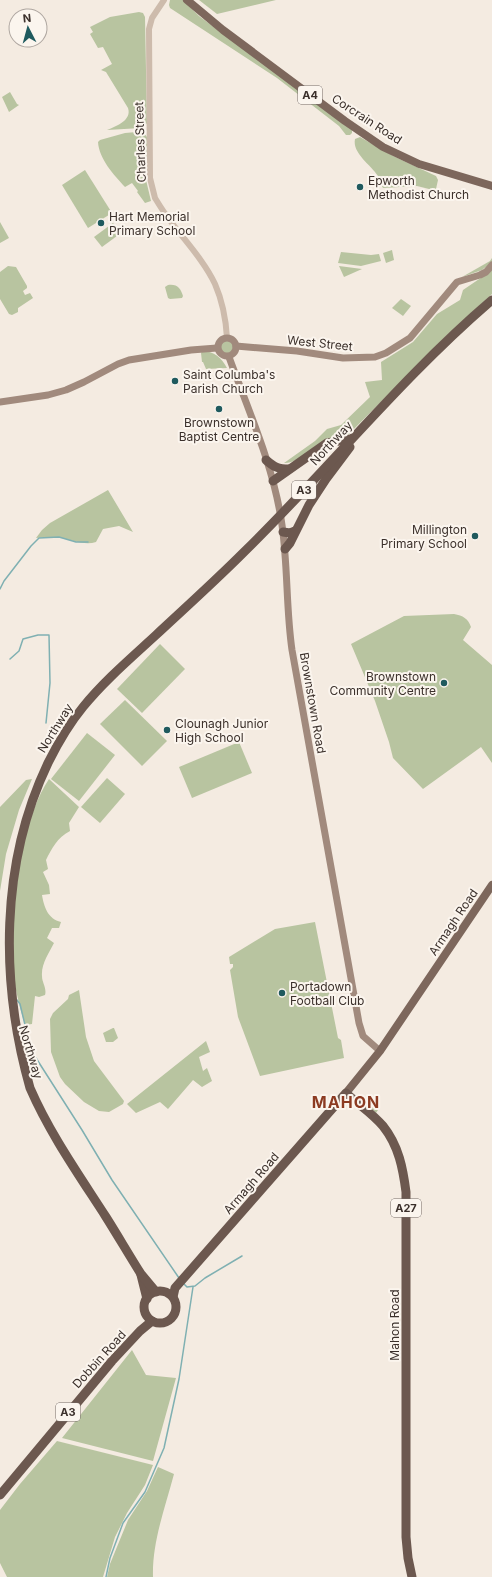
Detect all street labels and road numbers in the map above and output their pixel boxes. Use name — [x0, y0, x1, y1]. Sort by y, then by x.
road number: A4 — [298, 86, 322, 104]
street label: Corcrain Road — [329, 91, 405, 147]
street label: Charles Street — [131, 101, 149, 183]
street label: West Street — [287, 332, 354, 354]
street label: Northway — [307, 418, 355, 468]
road number: A3 — [292, 481, 316, 499]
street label: Brownstown Road — [297, 651, 329, 755]
street label: Northway — [34, 700, 76, 755]
street label: Armagh Road — [425, 886, 481, 958]
street label: Northway — [16, 1023, 46, 1081]
street label: Armagh Road — [220, 1149, 282, 1217]
road number: A27 — [391, 1199, 421, 1217]
street label: Mahon Road — [387, 1289, 402, 1361]
street label: Dobbin Road — [69, 1327, 129, 1391]
road number: A3 — [56, 1403, 80, 1421]

